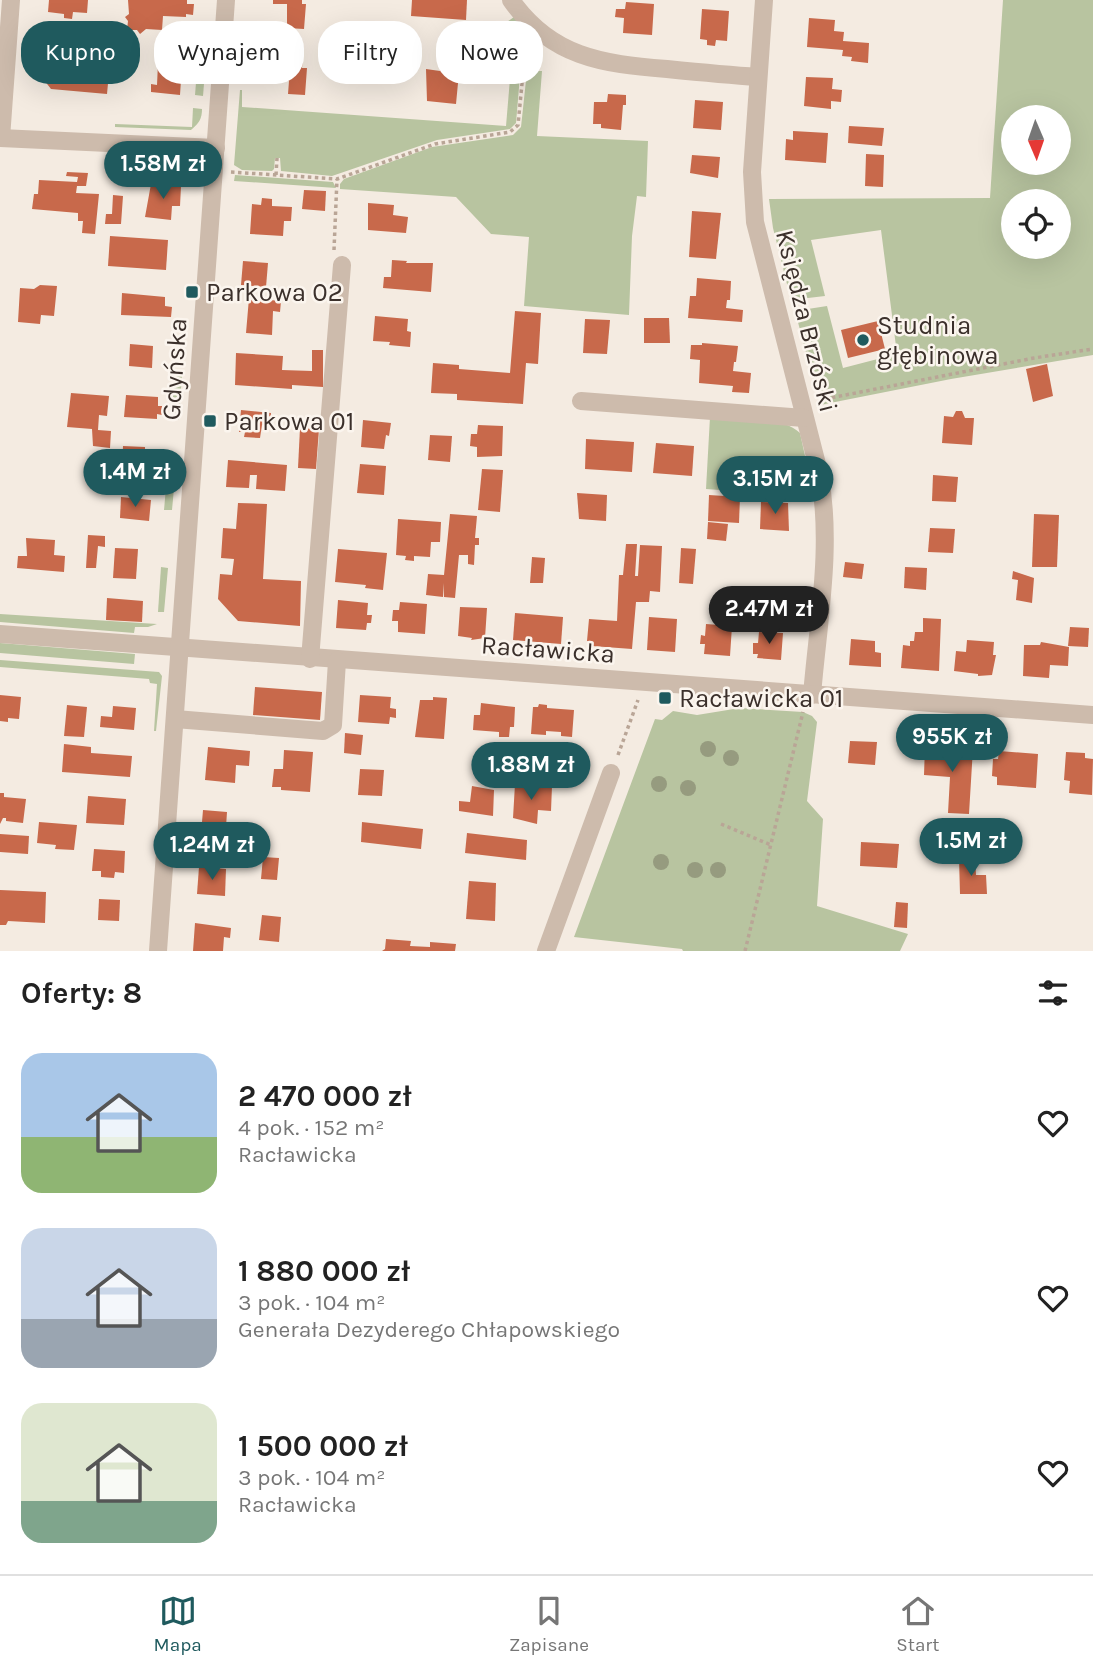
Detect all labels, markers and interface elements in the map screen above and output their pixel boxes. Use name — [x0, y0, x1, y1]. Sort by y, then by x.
chip: Kupno — [21, 21, 140, 84]
chip: Wynajem — [154, 21, 304, 84]
chip: Filtry — [318, 21, 422, 84]
chip: Nowe — [436, 21, 543, 84]
north arrow — [1001, 105, 1071, 175]
map controls — [1001, 105, 1071, 259]
pin: 1.58M zł — [91, 142, 235, 201]
text: 1.58M zł — [120, 150, 206, 177]
button: locate — [1001, 189, 1071, 259]
street label: Księdza Brzóski — [769, 227, 844, 416]
place label: Parkowa 02 — [206, 277, 343, 308]
marker: Parkowa 02 — [184, 284, 200, 300]
place label: Studnia głębinowa — [877, 310, 999, 371]
street label: Gdyńska — [155, 317, 194, 421]
marker: Studnia głębinowa — [855, 332, 871, 348]
place label: Parkowa 01 — [224, 406, 354, 437]
marker: Parkowa 01 — [202, 413, 218, 429]
pin: 1.4M zł — [70, 449, 200, 509]
pin: 3.15M zł — [703, 456, 847, 516]
text: 1.4M zł — [99, 458, 171, 485]
text: 3.15M zł — [732, 465, 818, 492]
pin: 2.47M zł — [697, 586, 841, 646]
text: 2.47M zł — [725, 595, 813, 622]
street label: Racławicka — [480, 629, 616, 670]
place label: Racławicka 01 — [679, 683, 843, 714]
marker: Racławicka 01 — [657, 690, 673, 706]
pin: 955K zł — [887, 714, 1017, 774]
text: 955K zł — [912, 723, 992, 750]
pin: 1.88M zł — [459, 742, 603, 802]
text: 1.88M zł — [487, 751, 575, 778]
pin: 1.5M zł — [906, 818, 1036, 878]
pin: 1.24M zł — [140, 822, 284, 882]
text: 1.5M zł — [936, 827, 1006, 854]
text: 1.24M zł — [169, 831, 255, 858]
icon: filters — [1034, 974, 1072, 1012]
text: Oferty: 8 — [21, 975, 142, 1011]
text: 2 470 000 zł — [238, 1078, 412, 1114]
icon: home — [77, 1081, 161, 1165]
icon: heart — [1034, 1104, 1072, 1142]
text: 4 pok. · 152 m² — [238, 1114, 385, 1141]
text: Racławicka — [238, 1141, 357, 1168]
text: 1 880 000 zł — [238, 1253, 410, 1289]
icon: home — [77, 1256, 161, 1340]
icon: heart — [1034, 1279, 1072, 1317]
text: 3 pok. · 104 m² — [238, 1289, 385, 1316]
text: Generała Dezyderego Chłapowskiego — [238, 1316, 620, 1343]
text: 1 500 000 zł — [238, 1428, 408, 1464]
icon: home — [77, 1431, 161, 1515]
icon: heart — [1034, 1454, 1072, 1492]
text: 3 pok. · 104 m² — [238, 1464, 385, 1491]
text: Racławicka — [238, 1491, 357, 1518]
tab: Mapa — [154, 1592, 202, 1656]
tab: Zapisane — [509, 1592, 589, 1656]
tab: Start — [896, 1592, 939, 1656]

